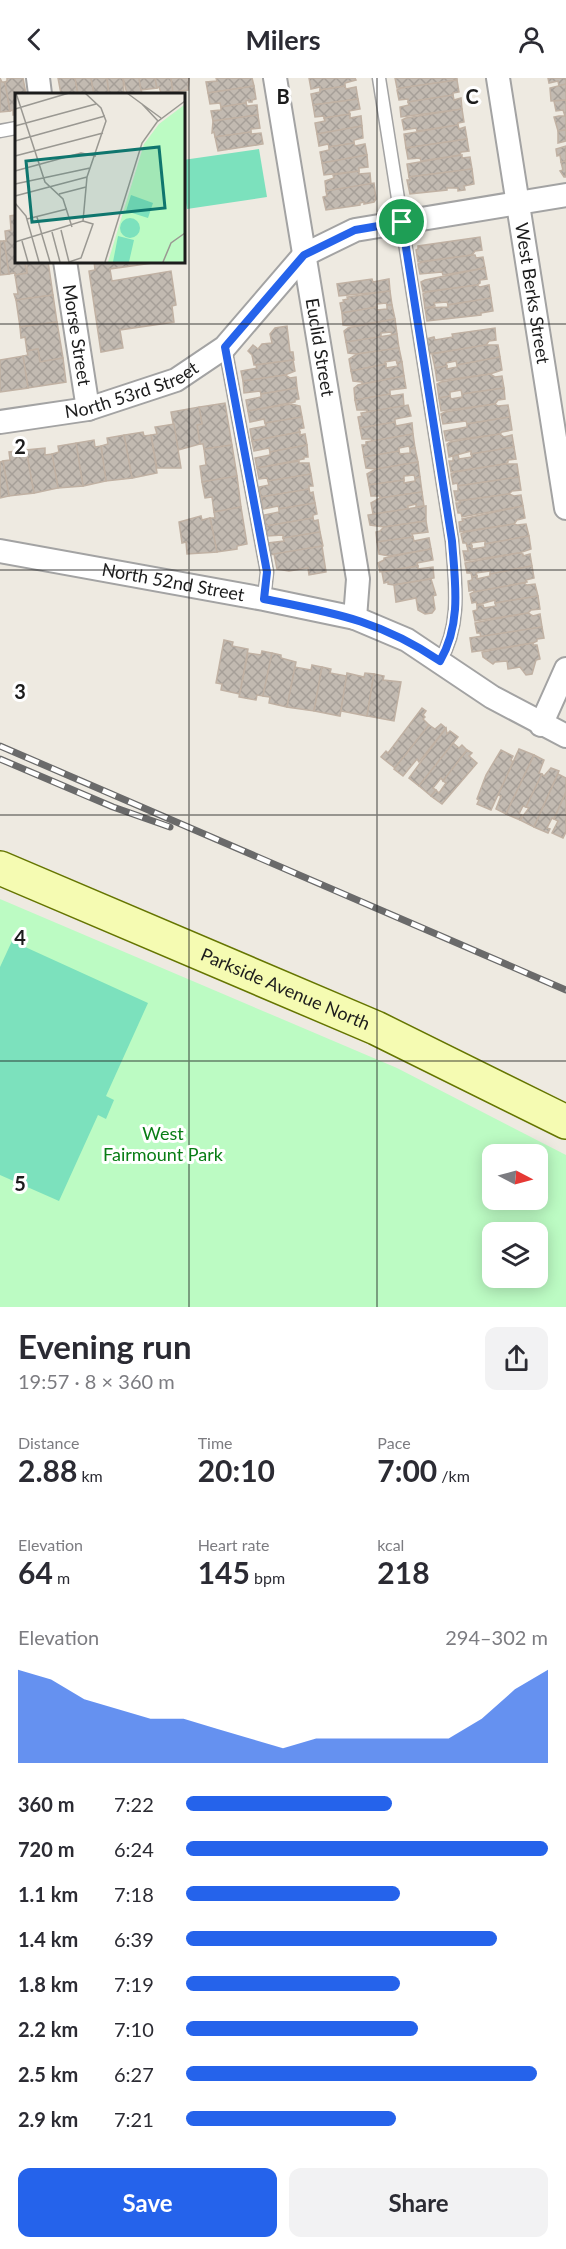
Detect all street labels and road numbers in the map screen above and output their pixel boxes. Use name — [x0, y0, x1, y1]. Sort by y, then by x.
street label: West Berks Street — [511, 221, 555, 366]
street label: Morse Street — [59, 283, 96, 388]
street label: Euclid Street — [302, 296, 340, 399]
street label: North 53rd Street — [63, 356, 203, 422]
street label: North 52nd Street — [100, 558, 247, 605]
street label: Parkside Avenue North — [198, 943, 374, 1034]

